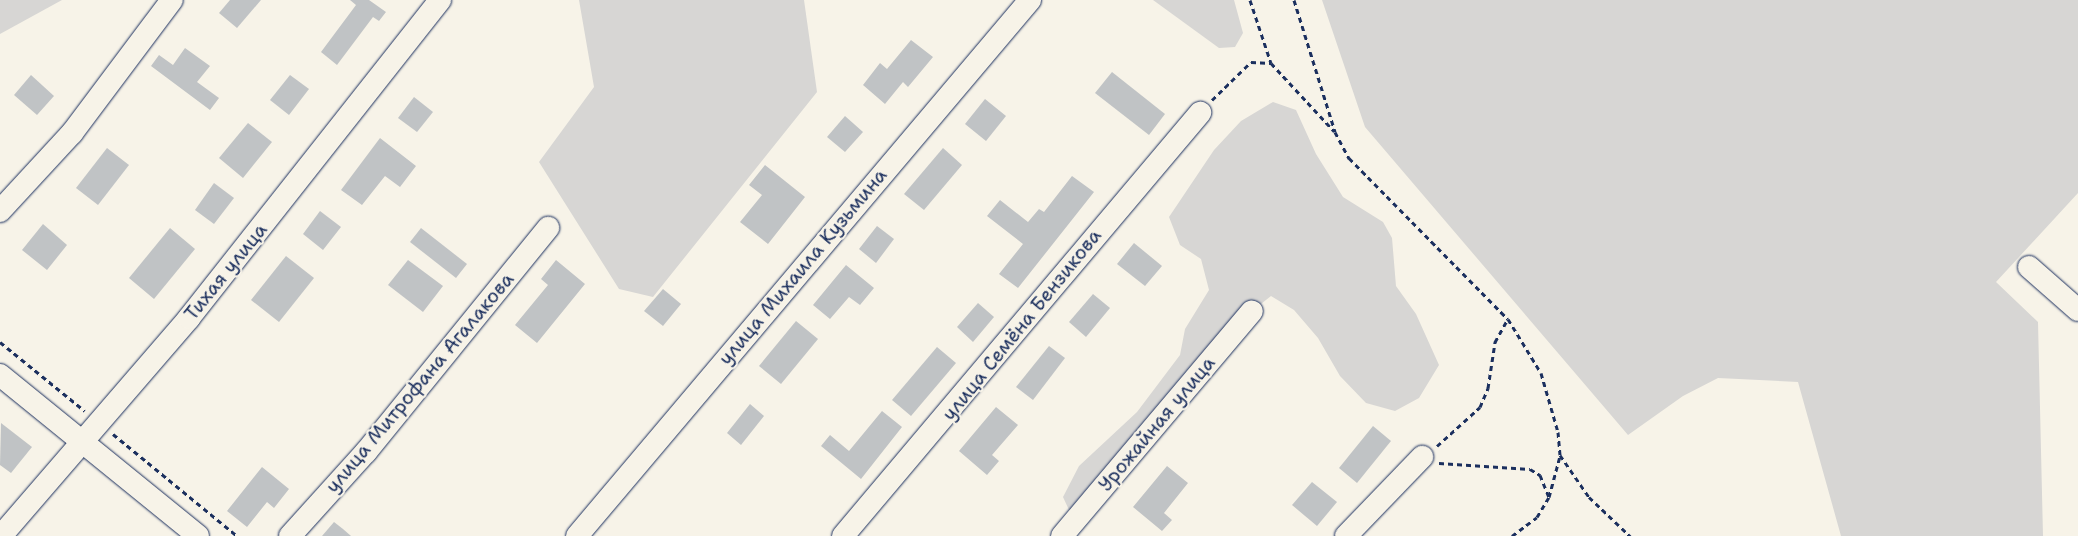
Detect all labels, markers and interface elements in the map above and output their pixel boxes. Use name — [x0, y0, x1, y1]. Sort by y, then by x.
street label: улица Михаила Кузьмина — [714, 164, 892, 370]
street label: Тихая улица — [180, 219, 272, 325]
street label: улица Семёна Бензикова — [938, 225, 1106, 425]
street label: улица Митрофана Агалакова — [321, 268, 519, 498]
street label: Урожайная улица — [1094, 352, 1220, 496]

